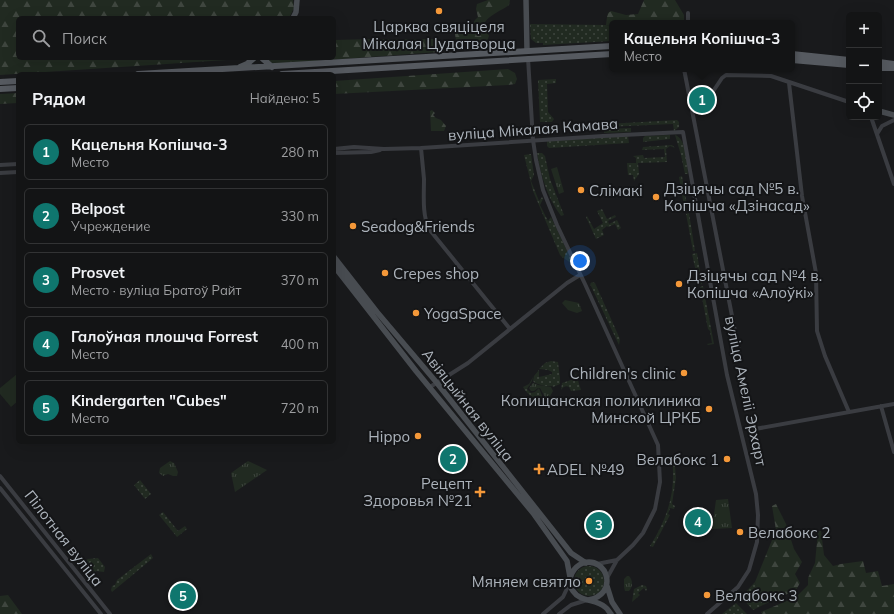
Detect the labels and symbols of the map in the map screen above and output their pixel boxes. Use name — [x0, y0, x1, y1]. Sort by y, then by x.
marker: Царква свяціцеля Мікалая Цудатворца — [434, 6, 444, 16]
place label: Царква свяціцеля Мікалая Цудатворца — [362, 17, 516, 53]
pin: 1 — [689, 85, 715, 115]
street label: вуліца Мікалая Камава — [447, 114, 619, 144]
place label: Дзіцячы сад №5 в. Копішча «Дзінасад» — [664, 179, 810, 215]
place label: Слімакі — [589, 181, 643, 200]
marker: Слімакі — [576, 185, 586, 195]
marker: Дзіцячы сад №5 в. Копішча «Дзінасад» — [651, 192, 661, 202]
place label: Seadog&Friends — [361, 217, 475, 236]
marker: Seadog&Friends — [348, 221, 358, 231]
your location — [570, 251, 590, 271]
place label: Crepes shop — [393, 264, 479, 283]
place label: Дзіцячы сад №4 в. Копішча «Алоўкі» — [687, 266, 822, 302]
marker: Crepes shop — [380, 268, 390, 278]
marker: Дзіцячы сад №4 в. Копішча «Алоўкі» — [674, 279, 684, 289]
place label: YogaSpace — [423, 304, 501, 323]
marker: YogaSpace — [411, 308, 421, 318]
street label: вуліца Амеліі Эрхарт — [721, 314, 771, 468]
street label: Авіяцыйная вуліца — [418, 345, 518, 465]
place label: Children's clinic — [569, 364, 676, 383]
marker: Children's clinic — [679, 368, 689, 378]
place label: Копищанская поликлиника Минской ЦРКБ — [501, 391, 701, 427]
marker: Копищанская поликлиника Минской ЦРКБ — [704, 404, 714, 414]
place label: Hippo — [368, 427, 410, 446]
marker: Hippo — [413, 431, 423, 441]
pin: 2 — [440, 444, 466, 474]
place label: Велабокс 1 — [637, 450, 719, 469]
marker: Велабокс 1 — [722, 454, 732, 464]
place label: ADEL №49 — [547, 460, 624, 479]
marker: ADEL №49 — [534, 464, 544, 474]
place label: Рецепт Здоровья №21 — [363, 474, 472, 510]
street label: Пілотная вуліца — [21, 486, 107, 590]
marker: Рецепт Здоровья №21 — [475, 487, 485, 497]
pin: 4 — [685, 507, 711, 537]
pin: 3 — [586, 510, 612, 540]
place label: Велабокс 2 — [748, 523, 830, 542]
marker: Велабокс 2 — [735, 527, 745, 537]
place label: Мяняем святло — [472, 572, 581, 591]
marker: Мяняем святло — [584, 576, 594, 586]
pin: 5 — [170, 581, 196, 611]
place label: Велабокс 3 — [715, 586, 797, 605]
marker: Велабокс 3 — [702, 590, 712, 600]

